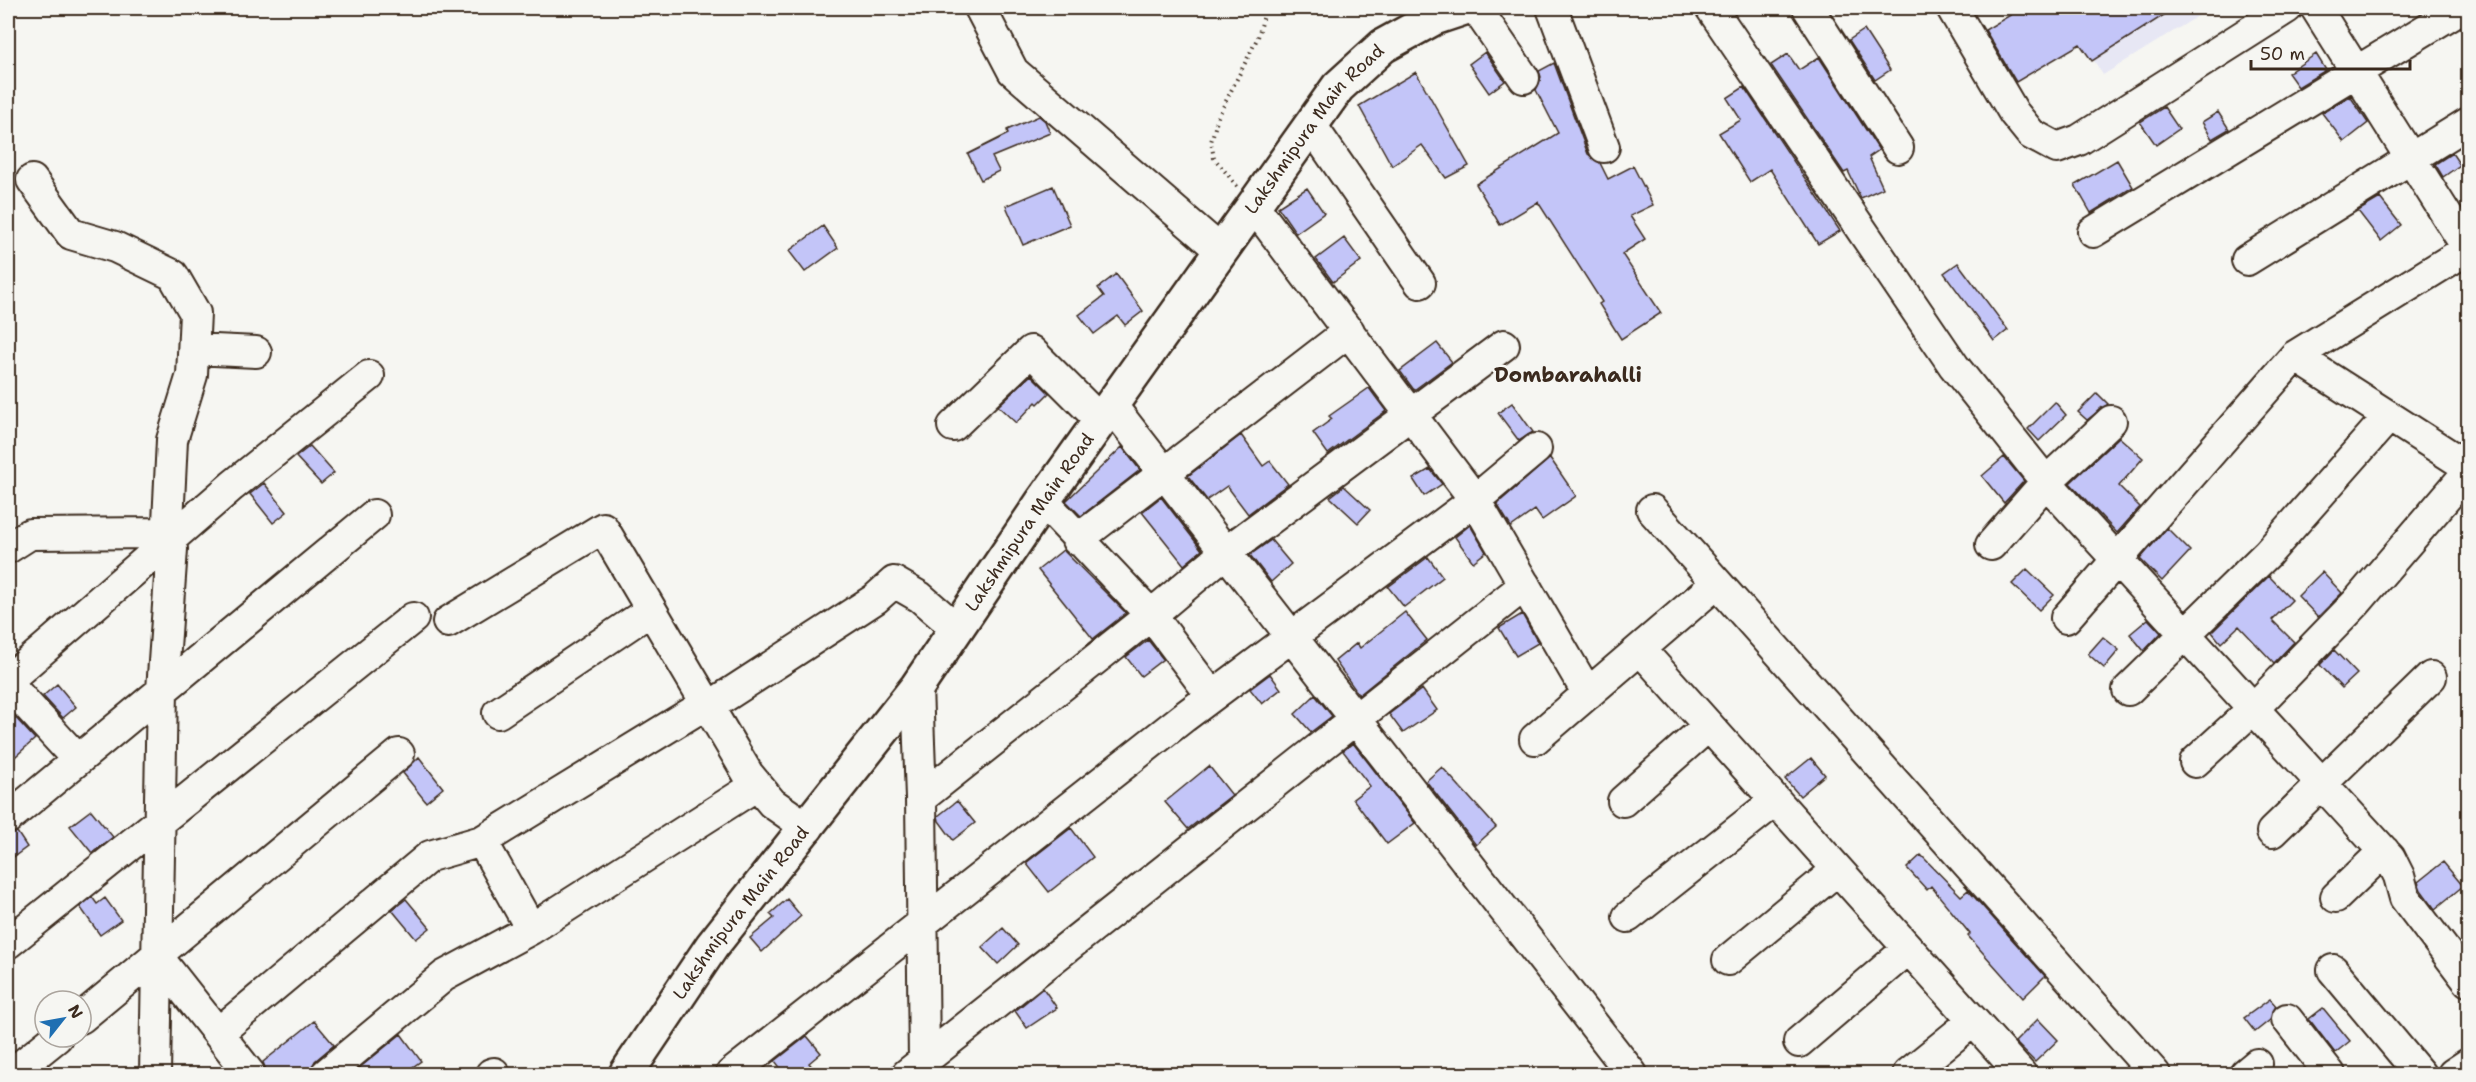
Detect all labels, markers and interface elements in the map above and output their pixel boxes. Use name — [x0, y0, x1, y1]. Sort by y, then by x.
scale bar — [2251, 33, 2410, 71]
street label: Lakshmipura Main Road — [1239, 39, 1389, 219]
text: 50 m — [2260, 42, 2305, 66]
district label: Dombarahalli — [1494, 361, 1642, 389]
street label: Lakshmipura Main Road — [960, 428, 1100, 616]
street label: Lakshmipura Main Road — [667, 821, 814, 1004]
north arrow — [33, 989, 93, 1049]
text: N — [63, 1001, 88, 1022]

